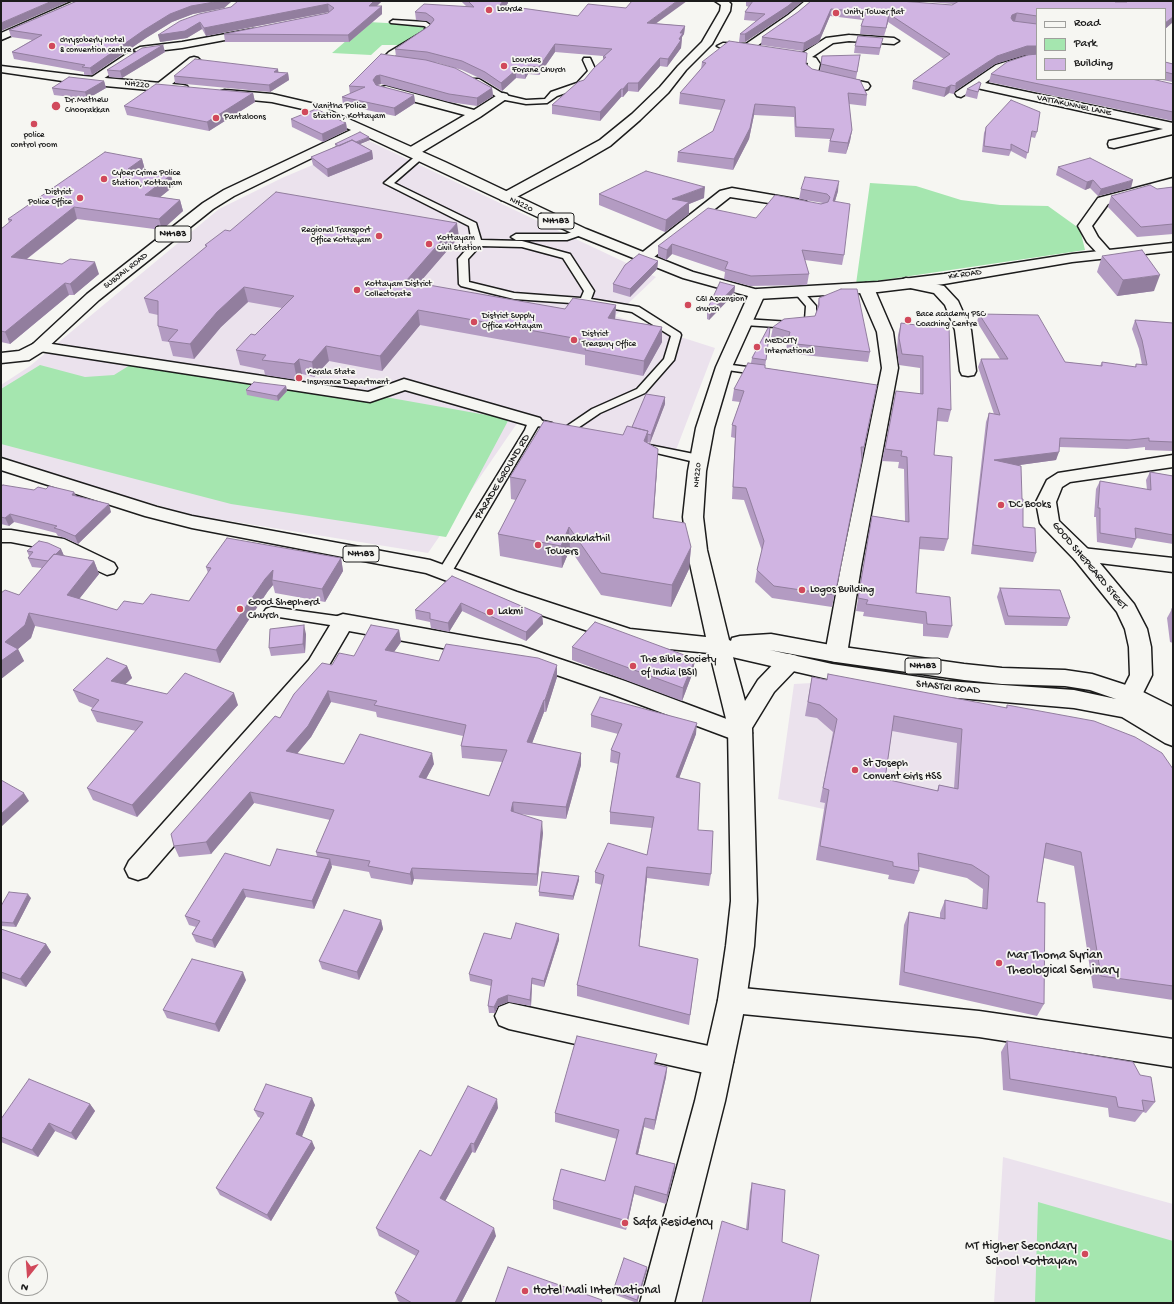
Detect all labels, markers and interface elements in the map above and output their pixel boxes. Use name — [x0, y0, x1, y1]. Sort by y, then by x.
marker: Lourde — [484, 5, 494, 15]
place label: Lourde — [497, 5, 522, 15]
marker: Unity Tower flat — [831, 8, 841, 18]
place label: Unity Tower flat — [844, 8, 904, 18]
legend — [1036, 8, 1166, 80]
text: Road — [1074, 17, 1100, 31]
place label: chrysoberly hotel & convention centre — [60, 36, 131, 57]
text: Park — [1074, 37, 1097, 51]
marker: chrysoberly hotel & convention centre — [47, 41, 57, 51]
place label: Lourdes Forane Church — [512, 56, 566, 77]
text: Building — [1074, 57, 1113, 71]
marker: Lourdes Forane Church — [499, 61, 509, 71]
street label: NH220 — [124, 79, 150, 91]
street label: VATTAKUNNEL LANE — [1036, 93, 1112, 119]
place label: Dr.Mathew Choorakkan — [65, 96, 110, 117]
marker: Dr.Mathew Choorakkan — [50, 100, 62, 112]
place label: Vanitha Police Station , Kottayam — [313, 102, 385, 123]
marker: Vanitha Police Station , Kottayam — [300, 107, 310, 117]
marker: Pantaloons — [211, 113, 221, 123]
place label: Pantaloons — [224, 113, 266, 123]
marker: police control room — [29, 119, 39, 129]
place label: police control room — [11, 131, 57, 152]
place label: Cyber Crime Police Station, Kottayam — [112, 169, 182, 190]
marker: Cyber Crime Police Station, Kottayam — [99, 174, 109, 184]
place label: District Police Office — [28, 188, 72, 209]
marker: District Police Office — [75, 193, 85, 203]
street label: NH220 — [507, 195, 535, 215]
road number: NH183 — [538, 213, 574, 229]
road number: NH183 — [155, 226, 191, 242]
place label: Regional Transport Office Kottayam — [301, 226, 371, 247]
marker: Regional Transport Office Kottayam — [374, 231, 384, 241]
place label: Kottayam Civil Station — [437, 234, 481, 255]
marker: Kottayam Civil Station — [424, 239, 434, 249]
street label: SUBJAIL ROAD — [102, 250, 150, 292]
street label: KK ROAD — [948, 267, 982, 283]
place label: Kottayam District Collectorate — [365, 280, 432, 301]
marker: Kottayam District Collectorate — [352, 285, 362, 295]
place label: CSI Ascension church — [696, 295, 744, 316]
marker: CSI Ascension church — [683, 300, 693, 310]
place label: Bace academy PSC Coaching Centre — [916, 310, 985, 331]
place label: District Supply Office Kottayam — [482, 312, 543, 333]
marker: Bace academy PSC Coaching Centre — [903, 315, 913, 325]
marker: District Supply Office Kottayam — [469, 317, 479, 327]
place label: District Treasury Office — [582, 330, 636, 351]
marker: District Treasury Office — [569, 335, 579, 345]
place label: MEDCITY International — [765, 337, 814, 358]
marker: MEDCITY International — [752, 342, 762, 352]
place label: Kerala State Insurance Department — [307, 368, 389, 389]
marker: Kerala State Insurance Department — [294, 373, 304, 383]
street label: PARADE GROUND RD — [472, 432, 534, 522]
street label: NH220 — [692, 462, 704, 488]
place label: DC Books — [1009, 498, 1051, 512]
marker: DC Books — [996, 500, 1006, 510]
street label: GOOD SHEPEARD STEET — [1048, 519, 1130, 613]
place label: Mannakulathil Towers — [546, 532, 610, 558]
marker: Mannakulathil Towers — [533, 540, 543, 550]
road number: NH183 — [343, 546, 379, 562]
place label: Logos Building — [810, 583, 874, 597]
marker: Logos Building — [797, 585, 807, 595]
place label: Good Shepherd Church — [248, 596, 319, 622]
marker: Good Shepherd Church — [235, 604, 245, 614]
place label: Lakmi — [498, 605, 523, 619]
marker: Lakmi — [485, 607, 495, 617]
place label: The Bible Society of India (BSI) — [641, 653, 716, 679]
road number: NH183 — [905, 658, 941, 674]
marker: The Bible Society of India (BSI) — [628, 661, 638, 671]
street label: SHASTRI ROAD — [915, 678, 981, 698]
place label: St Joseph Convent Girls HSS — [863, 757, 942, 783]
marker: St Joseph Convent Girls HSS — [850, 765, 860, 775]
place label: Mar Thoma Syrian Theological Seminary — [1007, 948, 1119, 979]
marker: Mar Thoma Syrian Theological Seminary — [994, 958, 1004, 968]
place label: Safa Residency — [633, 1215, 713, 1231]
marker: Safa Residency — [620, 1218, 630, 1228]
place label: MT Higher Secondary School Kottayam — [965, 1239, 1077, 1270]
marker: MT Higher Secondary School Kottayam — [1080, 1249, 1090, 1259]
north arrow — [8, 1256, 48, 1296]
text: N — [20, 1280, 30, 1293]
place label: Hotel Mali International — [533, 1283, 661, 1299]
marker: Hotel Mali International — [520, 1286, 530, 1296]

